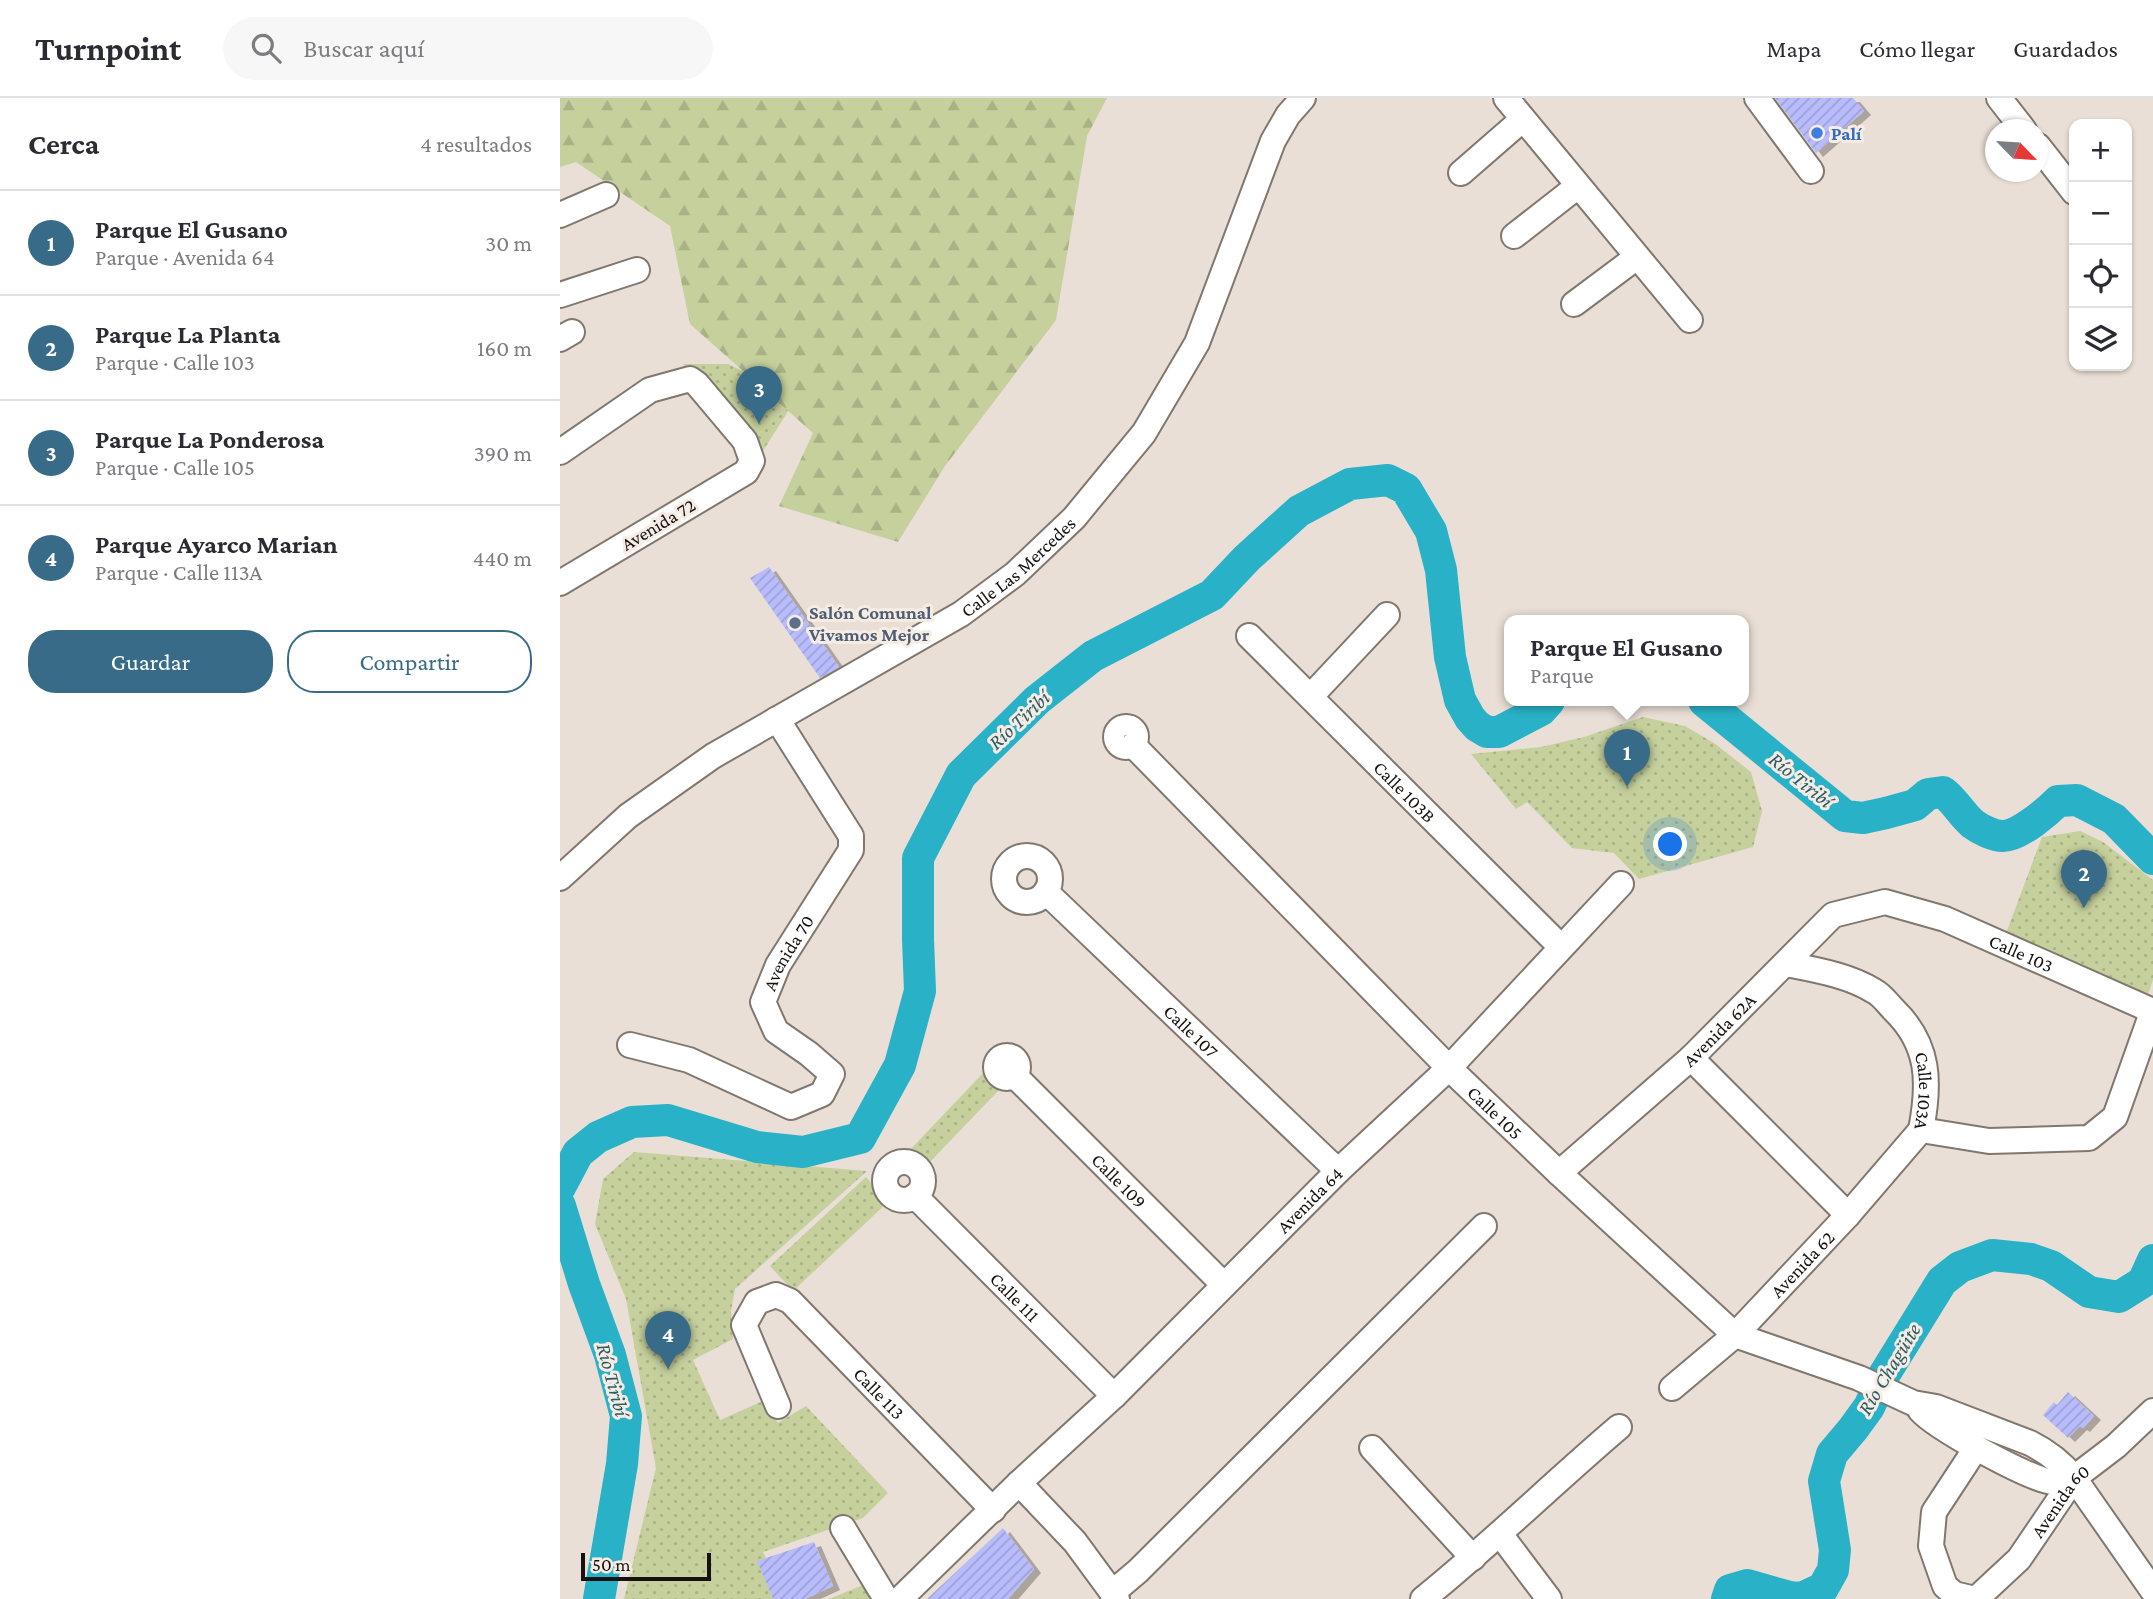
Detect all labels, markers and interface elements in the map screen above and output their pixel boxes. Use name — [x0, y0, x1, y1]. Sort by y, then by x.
search box — [223, 17, 713, 80]
icon: search — [247, 29, 285, 67]
text: Turnpoint — [35, 30, 181, 67]
text: Buscar aquí — [303, 34, 424, 63]
text: Mapa — [1767, 35, 1821, 62]
text: Cómo llegar — [1859, 35, 1975, 62]
text: Guardados — [2013, 35, 2118, 62]
north arrow — [1985, 119, 2048, 182]
map controls — [2069, 119, 2132, 371]
button: + — [2069, 119, 2132, 182]
place label: Palí — [1831, 123, 1863, 144]
marker: Palí — [1809, 125, 1825, 141]
text: Cerca — [28, 127, 99, 160]
text: 4 resultados — [420, 131, 532, 157]
button: − — [2069, 182, 2132, 245]
text: Parque El Gusano — [95, 215, 288, 244]
text: 1 — [47, 230, 55, 256]
text: 30 m — [485, 230, 532, 256]
text: Parque · Avenida 64 — [95, 244, 275, 270]
button: locate — [2069, 245, 2132, 308]
button: layers — [2069, 308, 2132, 371]
text: Parque La Planta — [95, 320, 280, 349]
text: 2 — [45, 335, 57, 361]
text: 160 m — [477, 335, 532, 361]
text: Parque · Calle 103 — [95, 349, 255, 375]
pin: 3 — [736, 366, 782, 424]
text: Parque La Ponderosa — [95, 425, 324, 454]
text: 3 — [45, 440, 57, 466]
text: 390 m — [474, 440, 532, 466]
text: Parque · Calle 105 — [95, 454, 255, 480]
street label: Avenida 72 — [617, 494, 699, 555]
street label: Calle Las Mercedes — [957, 513, 1080, 621]
text: Parque Ayarco Marian — [95, 530, 338, 559]
text: 4 — [45, 545, 57, 571]
text: 440 m — [473, 545, 532, 571]
text: Parque · Calle 113A — [95, 559, 262, 585]
place label: Salón Comunal Vivamos Mejor — [808, 602, 932, 646]
marker: Salón Comunal Vivamos Mejor — [787, 615, 803, 631]
popup — [1504, 615, 1749, 706]
button: Guardar — [28, 630, 273, 693]
button: Compartir — [287, 630, 532, 693]
text: Parque El Gusano — [1530, 633, 1723, 662]
text: Parque — [1530, 662, 1594, 688]
water label: Río Tiribí — [983, 684, 1056, 754]
pin: 1 — [1604, 729, 1650, 787]
water label: Río Tiribí — [1764, 747, 1840, 814]
street label: Calle 103B — [1369, 757, 1440, 827]
your location — [1653, 827, 1687, 861]
pin: 2 — [2061, 850, 2107, 908]
street label: Avenida 70 — [759, 911, 818, 994]
street label: Calle 103 — [1986, 930, 2056, 977]
street label: Avenida 62A — [1679, 989, 1760, 1071]
street label: Calle 107 — [1159, 1000, 1223, 1062]
street label: Calle 103A — [1910, 1050, 1936, 1132]
street label: Calle 105 — [1463, 1082, 1527, 1144]
street label: Calle 109 — [1087, 1149, 1151, 1212]
street label: Avenida 64 — [1273, 1163, 1347, 1237]
street label: Avenida 62 — [1766, 1227, 1839, 1302]
street label: Calle 111 — [986, 1268, 1044, 1326]
pin: 4 — [645, 1311, 691, 1369]
water label: Río Chagüite — [1852, 1319, 1926, 1419]
water label: Río Tiribí — [592, 1341, 635, 1422]
street label: Calle 113 — [849, 1363, 909, 1423]
street label: Avenida 60 — [2027, 1460, 2093, 1542]
scale bar — [581, 1550, 710, 1582]
text: 50 m — [592, 1554, 631, 1575]

